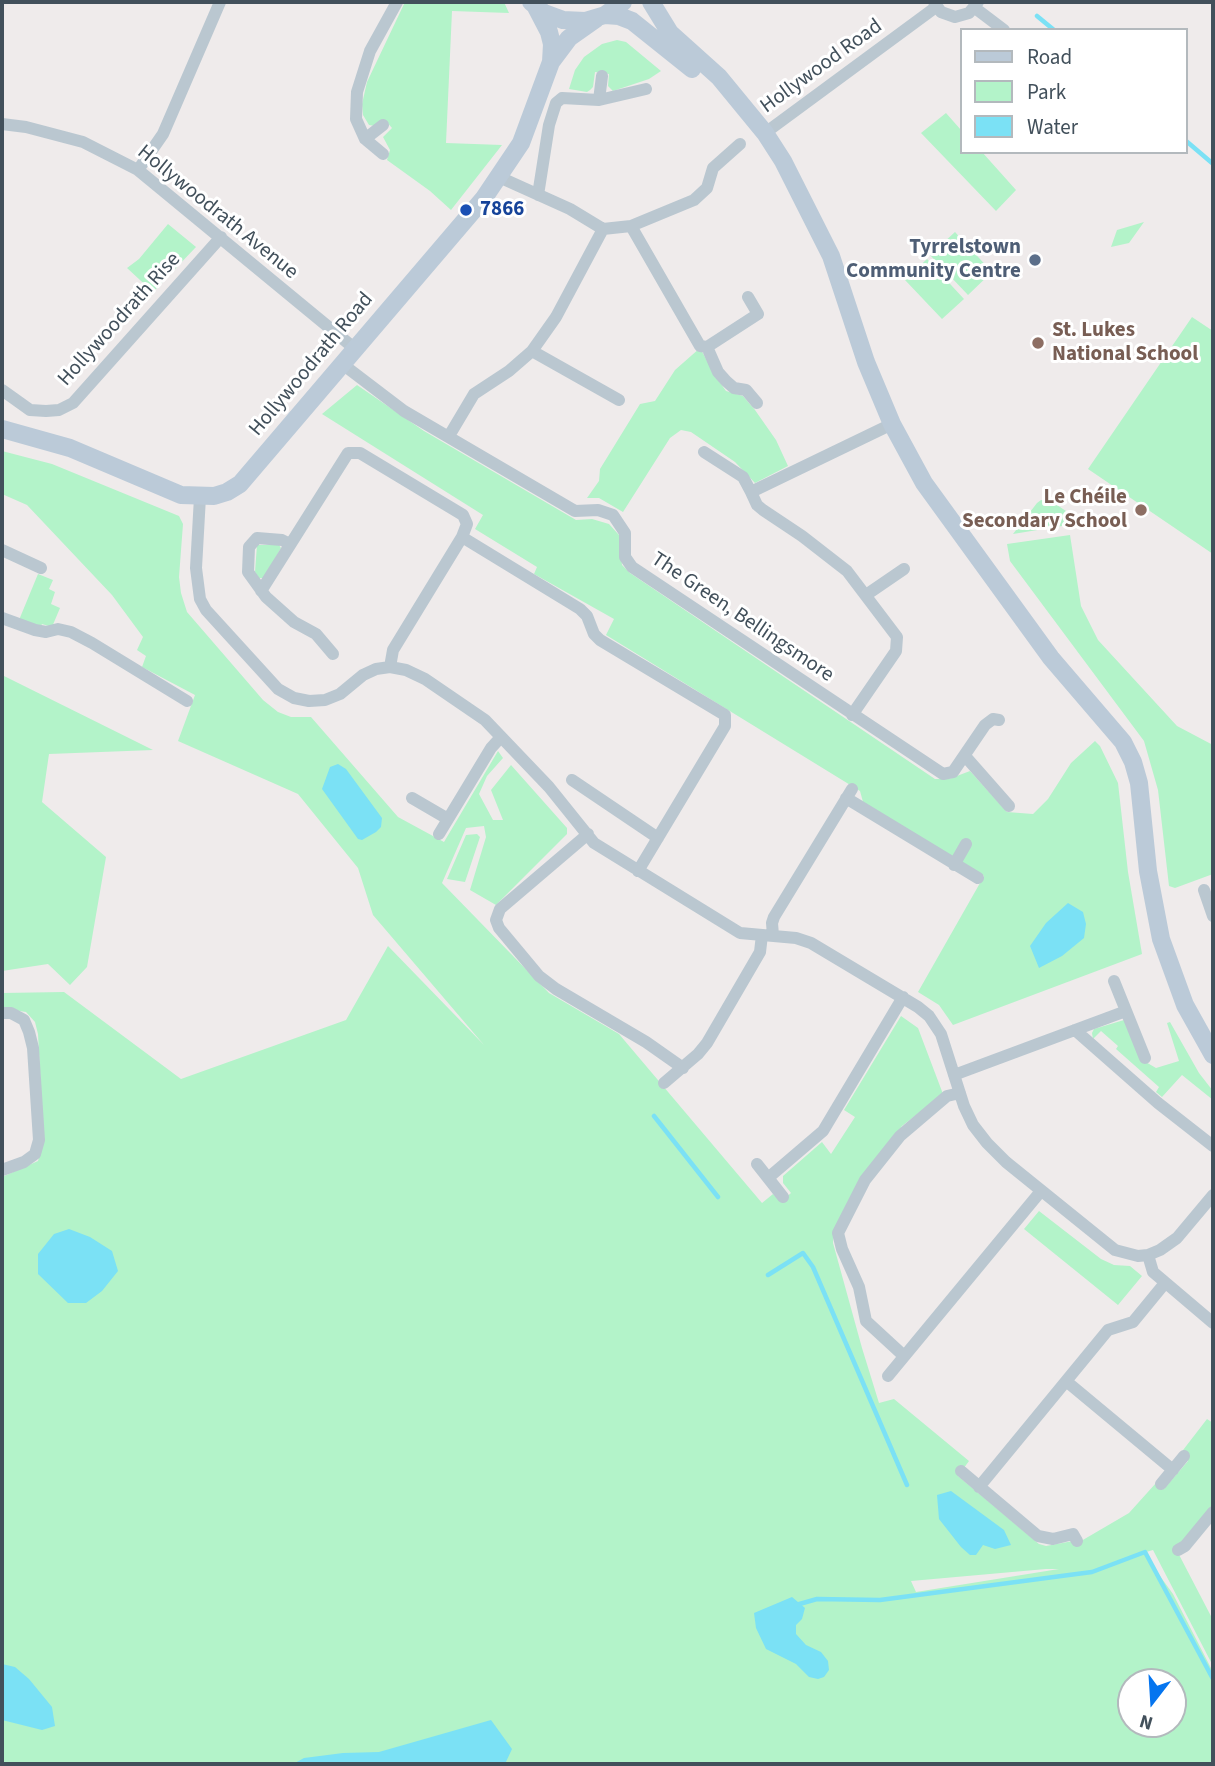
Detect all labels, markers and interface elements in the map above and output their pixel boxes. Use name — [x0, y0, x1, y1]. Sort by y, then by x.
street label: Hollywood Road — [756, 14, 888, 120]
legend — [960, 28, 1187, 154]
text: Road — [1027, 42, 1072, 72]
text: Park — [1027, 77, 1066, 107]
text: Water — [1027, 112, 1078, 142]
street label: Hollywoodrath Avenue — [132, 140, 302, 286]
place label: 7866 — [480, 197, 524, 223]
marker: 7866 — [458, 202, 474, 218]
place label: Tyrrelstown Community Centre — [846, 235, 1021, 285]
street label: Hollywoodrath Rise — [53, 248, 187, 392]
marker: Tyrrelstown Community Centre — [1027, 252, 1043, 268]
street label: Hollywoodrath Road — [245, 288, 379, 442]
place label: St. Lukes National School — [1052, 318, 1198, 368]
marker: St. Lukes National School — [1030, 335, 1046, 351]
place label: Le Chéile Secondary School — [962, 485, 1127, 535]
marker: Le Chéile Secondary School — [1133, 502, 1149, 518]
street label: The Green, Bellingsmore — [646, 547, 838, 689]
north arrow — [1117, 1668, 1187, 1738]
text: N — [1136, 1707, 1156, 1736]

